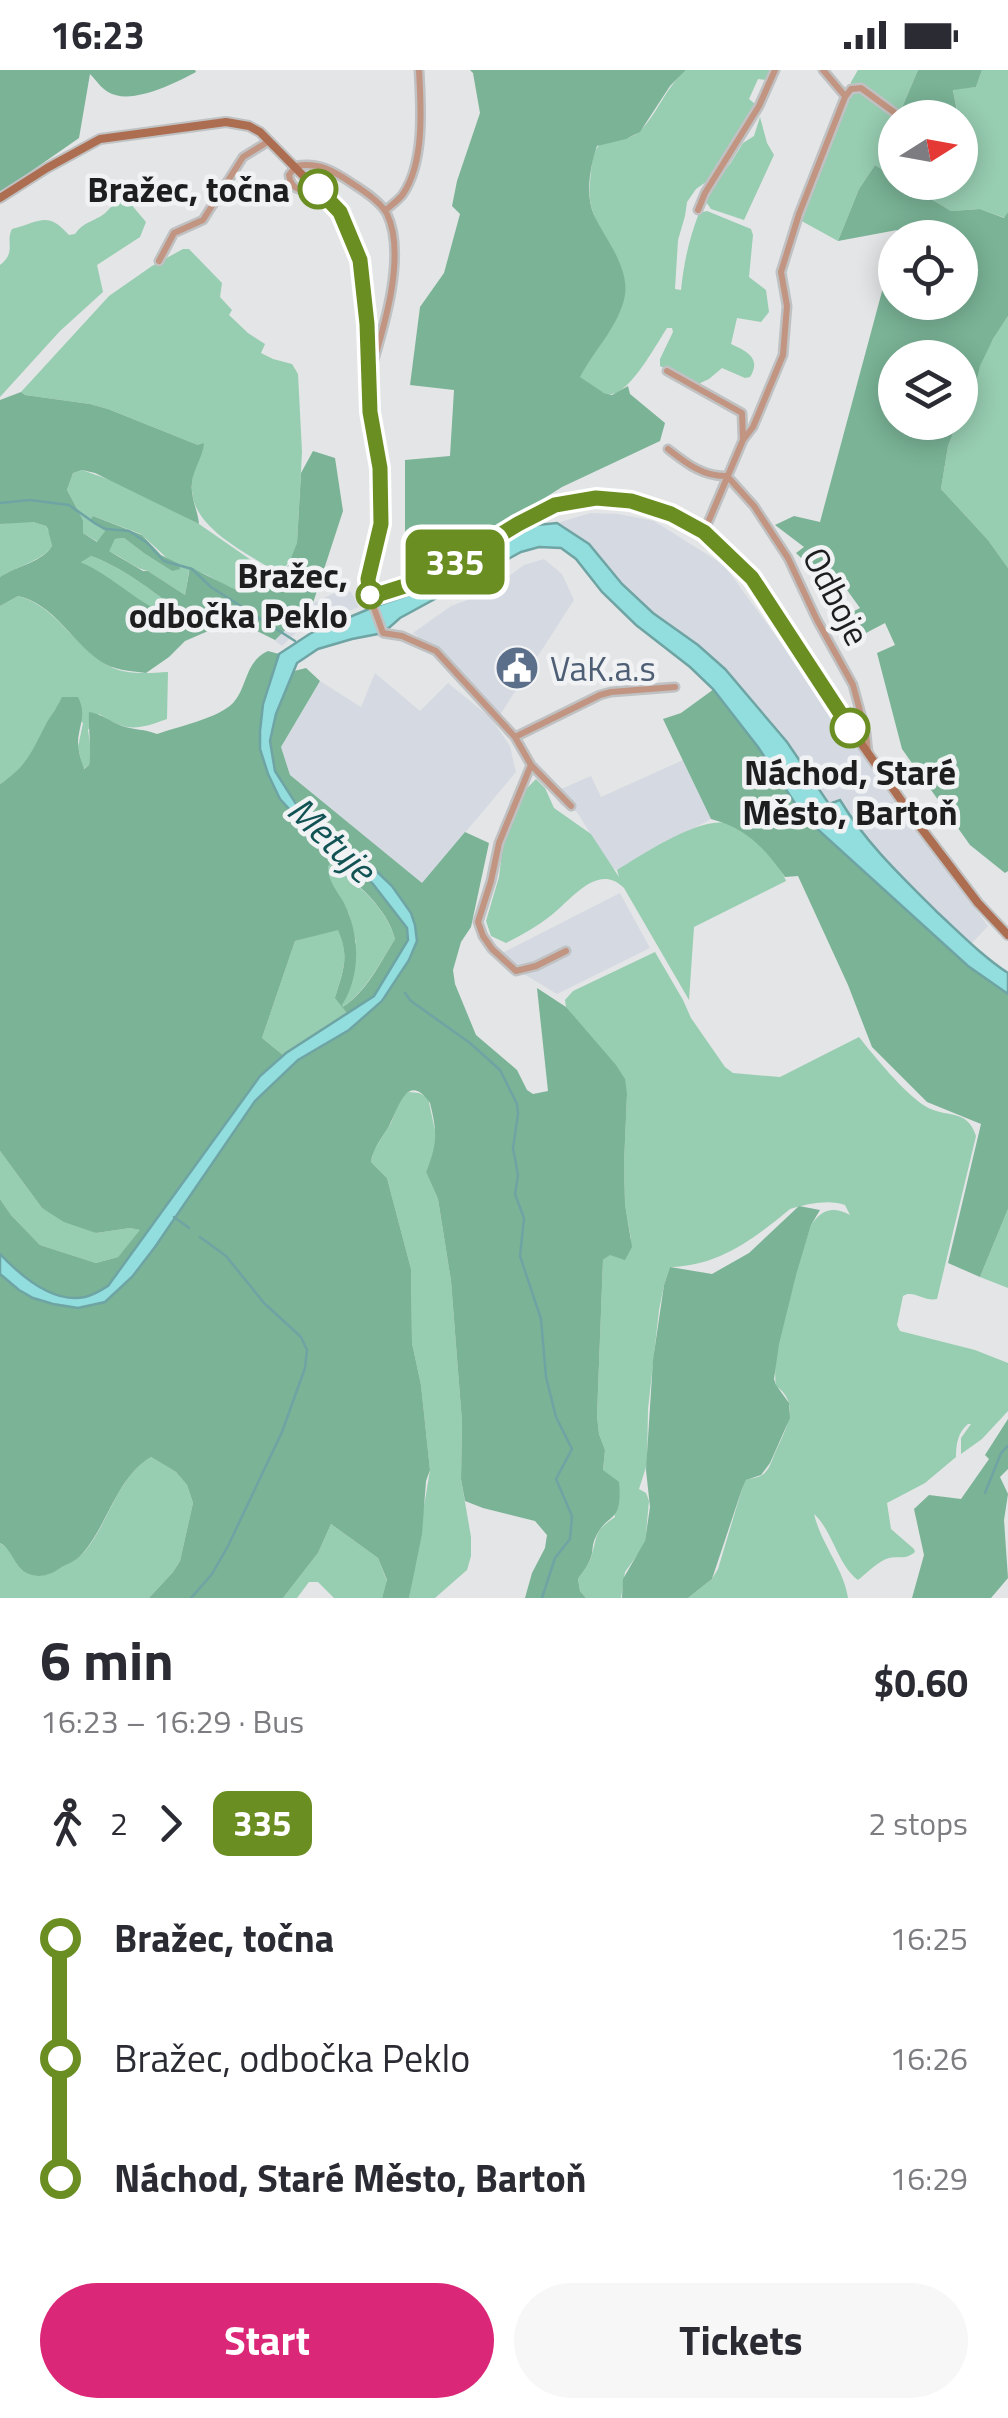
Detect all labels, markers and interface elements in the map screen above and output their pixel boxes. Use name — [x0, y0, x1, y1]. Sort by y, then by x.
text: 16:23 — [50, 6, 145, 64]
north arrow — [878, 100, 978, 200]
map controls — [878, 100, 978, 440]
place label: Bražec, točna — [87, 162, 290, 216]
marker: Bražec, točna — [299, 170, 337, 208]
button: locate — [878, 220, 978, 320]
button: layers — [878, 340, 978, 440]
line badge: 335 — [398, 530, 512, 594]
text: 335 — [426, 535, 484, 589]
street label: Odboje — [789, 537, 885, 655]
place label: Bražec, odbočka Peklo — [129, 548, 348, 642]
marker: Bražec, odbočka Peklo — [357, 582, 383, 608]
place label: VaK.a.s — [550, 641, 656, 695]
public building icon: VaK.a.s — [494, 645, 540, 691]
marker: Náchod, Staré Město, Bartoň — [831, 709, 869, 747]
place label: Náchod, Staré Město, Bartoň — [742, 745, 958, 839]
water label: Metuje — [275, 782, 391, 897]
text: 6 min — [40, 1618, 174, 1701]
text: $0.60 — [873, 1654, 968, 1712]
text: 16:23 – 16:29 · Bus — [40, 1697, 304, 1745]
icon: walk — [40, 1796, 95, 1851]
icon: forward — [143, 1796, 198, 1851]
text: 335 — [233, 1796, 292, 1850]
text: 2 — [110, 1799, 128, 1847]
text: 2 stops — [868, 1799, 968, 1847]
text: Bražec, točna — [114, 1909, 334, 1967]
text: 16:25 — [889, 1914, 968, 1962]
text: Bražec, odbočka Peklo — [114, 2029, 470, 2087]
text: 16:26 — [889, 2034, 968, 2082]
text: Náchod, Staré Město, Bartoň — [114, 2149, 587, 2207]
text: 16:29 — [889, 2154, 968, 2202]
button: Start — [40, 2283, 494, 2398]
button: Tickets — [514, 2283, 968, 2398]

